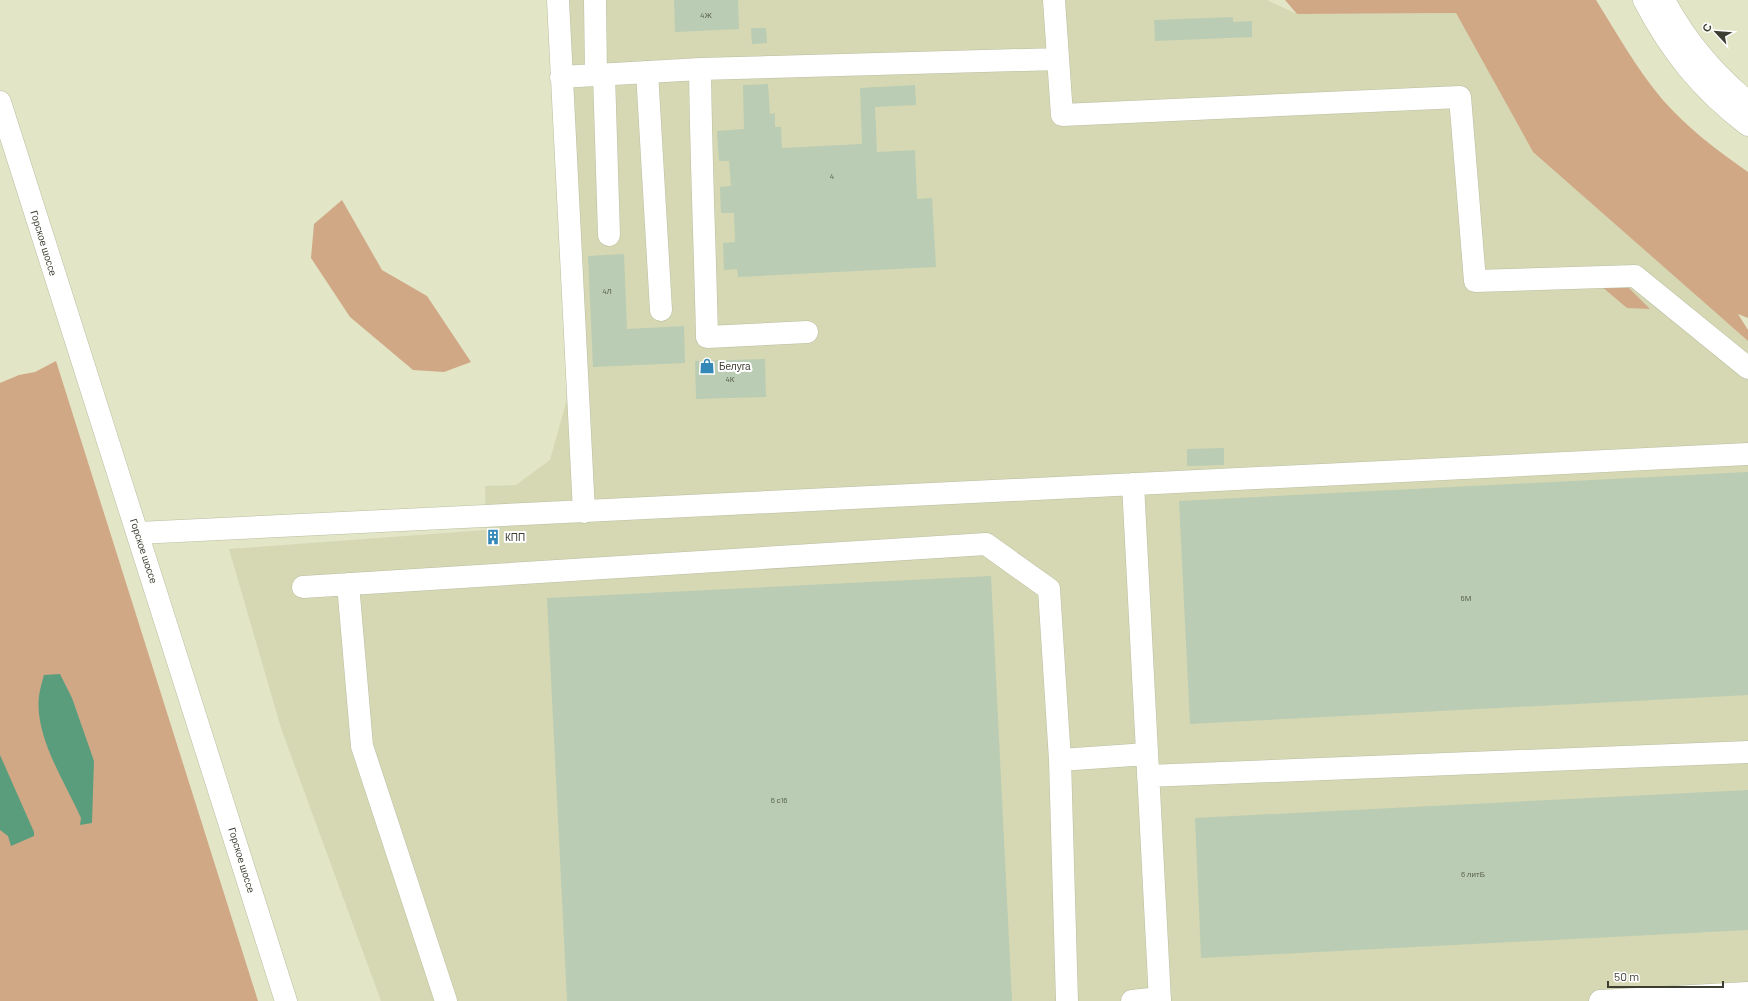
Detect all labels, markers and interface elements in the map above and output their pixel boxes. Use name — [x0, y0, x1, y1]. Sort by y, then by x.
house number: 4Ж — [700, 10, 713, 20]
north arrow — [1696, 12, 1736, 52]
text: С — [1699, 21, 1714, 34]
house number: 4 — [830, 171, 834, 181]
street label: Горское шоссе — [28, 209, 60, 278]
house number: 4Л — [602, 286, 612, 296]
shop icon: Белуга — [698, 357, 716, 375]
place label: Белуга — [719, 360, 751, 372]
house number: 4К — [725, 374, 735, 384]
street label: Горское шоссе — [128, 517, 160, 585]
building icon: КПП — [484, 528, 502, 546]
place label: КПП — [505, 531, 525, 543]
house number: 6М — [1461, 593, 1472, 603]
house number: 6 с16 — [771, 795, 787, 805]
street label: Горское шоссе — [226, 826, 258, 895]
house number: 6 литБ — [1461, 869, 1485, 879]
scale bar — [1608, 963, 1723, 989]
text: 50 m — [1614, 969, 1639, 983]

